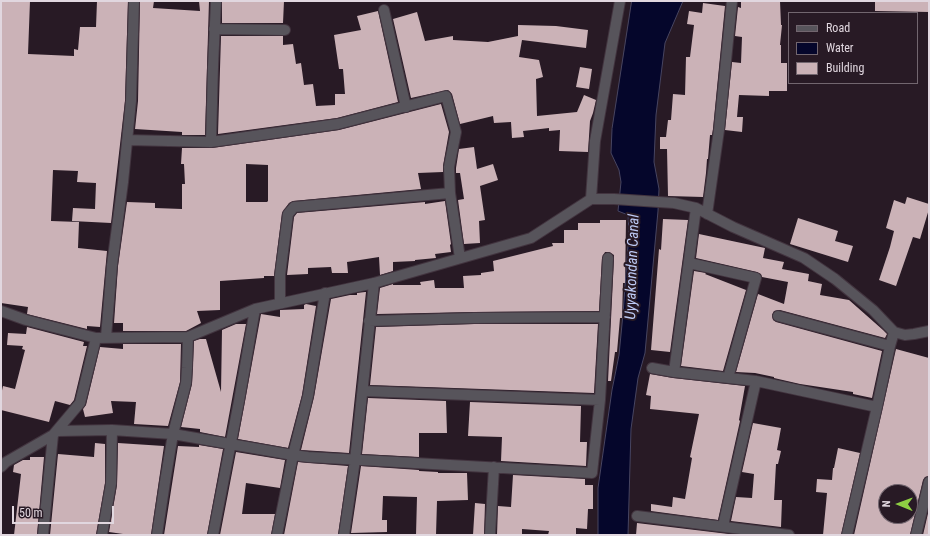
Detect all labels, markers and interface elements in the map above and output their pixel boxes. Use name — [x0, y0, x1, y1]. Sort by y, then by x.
legend — [788, 12, 918, 84]
text: Road — [826, 21, 850, 35]
text: Water — [826, 41, 854, 55]
text: Building — [826, 61, 864, 75]
water label: Uyyakondan Canal — [622, 214, 644, 320]
north arrow — [878, 484, 918, 524]
scale bar — [14, 498, 116, 524]
text: N — [880, 500, 893, 507]
text: 50 m — [19, 506, 43, 520]

